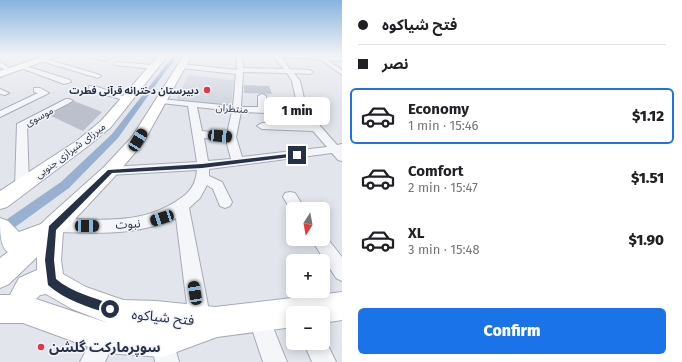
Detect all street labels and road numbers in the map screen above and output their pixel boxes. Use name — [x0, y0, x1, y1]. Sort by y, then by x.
street label: منتظران — [215, 102, 249, 116]
street label: موسوی — [23, 105, 56, 129]
street label: میرزای شیرازی جنوبی — [33, 121, 108, 181]
street label: نبوت — [115, 216, 141, 232]
street label: فتح شیاکوه — [131, 306, 195, 331]

